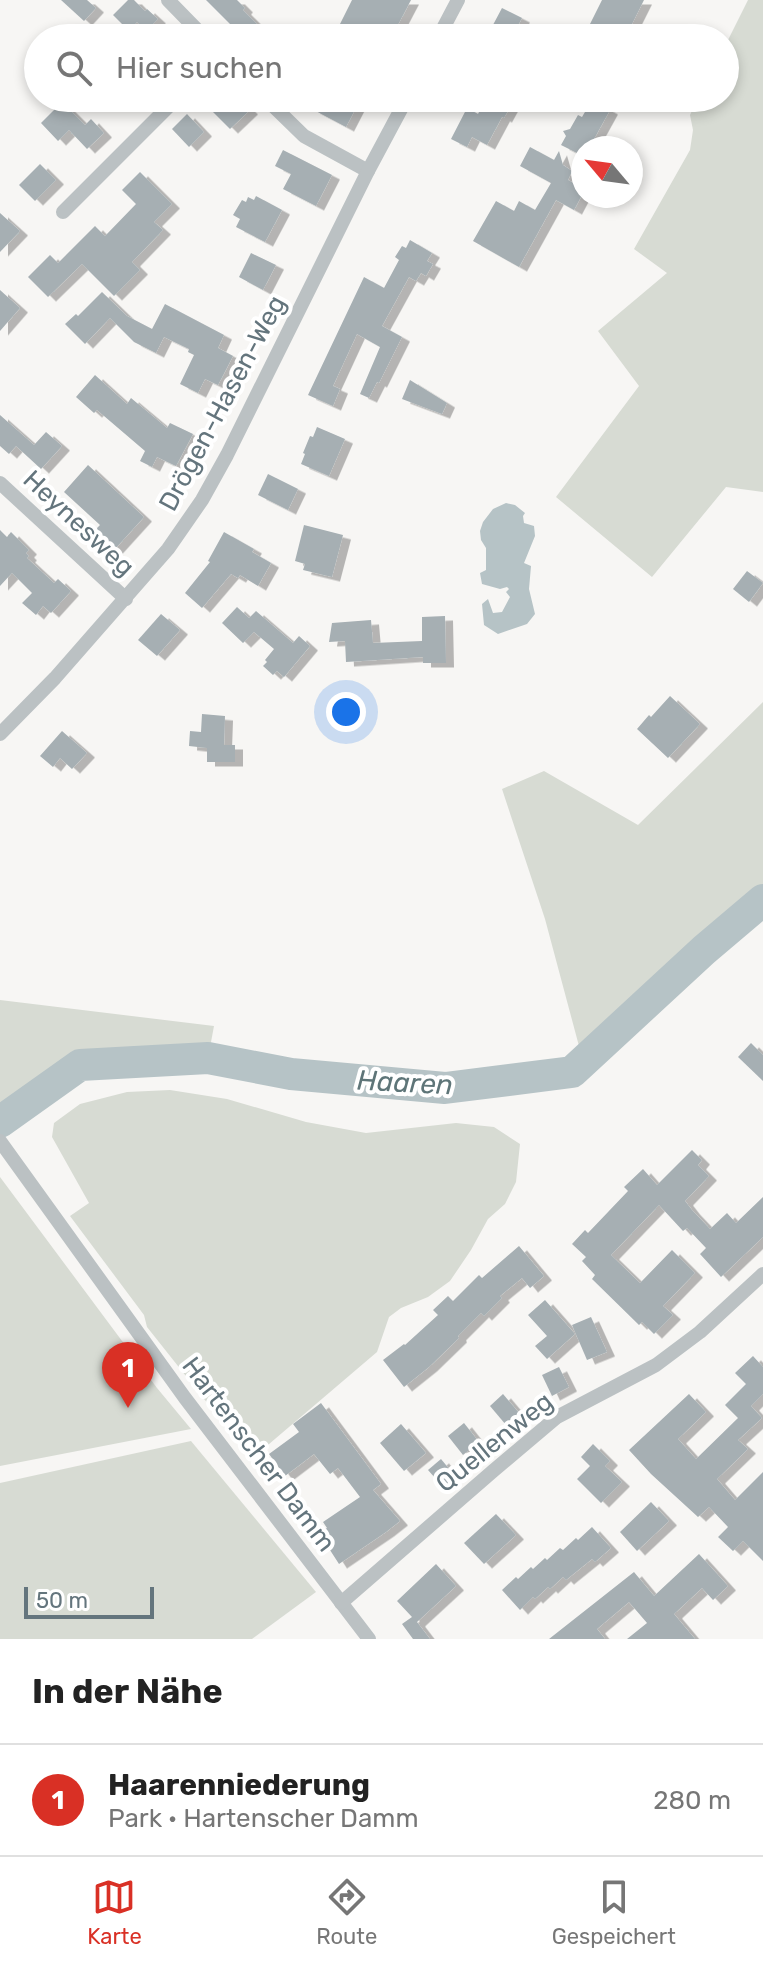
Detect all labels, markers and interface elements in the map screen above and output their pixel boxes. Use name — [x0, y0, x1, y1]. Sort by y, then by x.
search box — [24, 24, 739, 112]
icon: search — [52, 46, 96, 90]
text: Hier suchen — [116, 50, 283, 86]
north arrow — [571, 136, 643, 208]
street label: Drögen-Hasen-Weg — [153, 290, 292, 516]
street label: Heynesweg — [17, 464, 141, 583]
your location — [326, 692, 366, 732]
water label: Haaren — [356, 1064, 454, 1101]
pin: 1 — [102, 1342, 154, 1408]
street label: Hartenscher Damm — [175, 1351, 342, 1558]
street label: Quellenweg — [430, 1386, 559, 1499]
scale bar — [24, 1583, 154, 1619]
text: 50 m — [36, 1587, 88, 1614]
text: In der Nähe — [32, 1671, 223, 1712]
text: Haarenniederung — [108, 1767, 370, 1803]
text: 1 — [52, 1785, 64, 1816]
text: 280 m — [653, 1785, 731, 1816]
text: Park · Hartenscher Damm — [108, 1803, 419, 1834]
tab: Karte — [87, 1875, 142, 1950]
tab: Route — [316, 1875, 377, 1950]
tab: Gespeichert — [552, 1875, 676, 1950]

